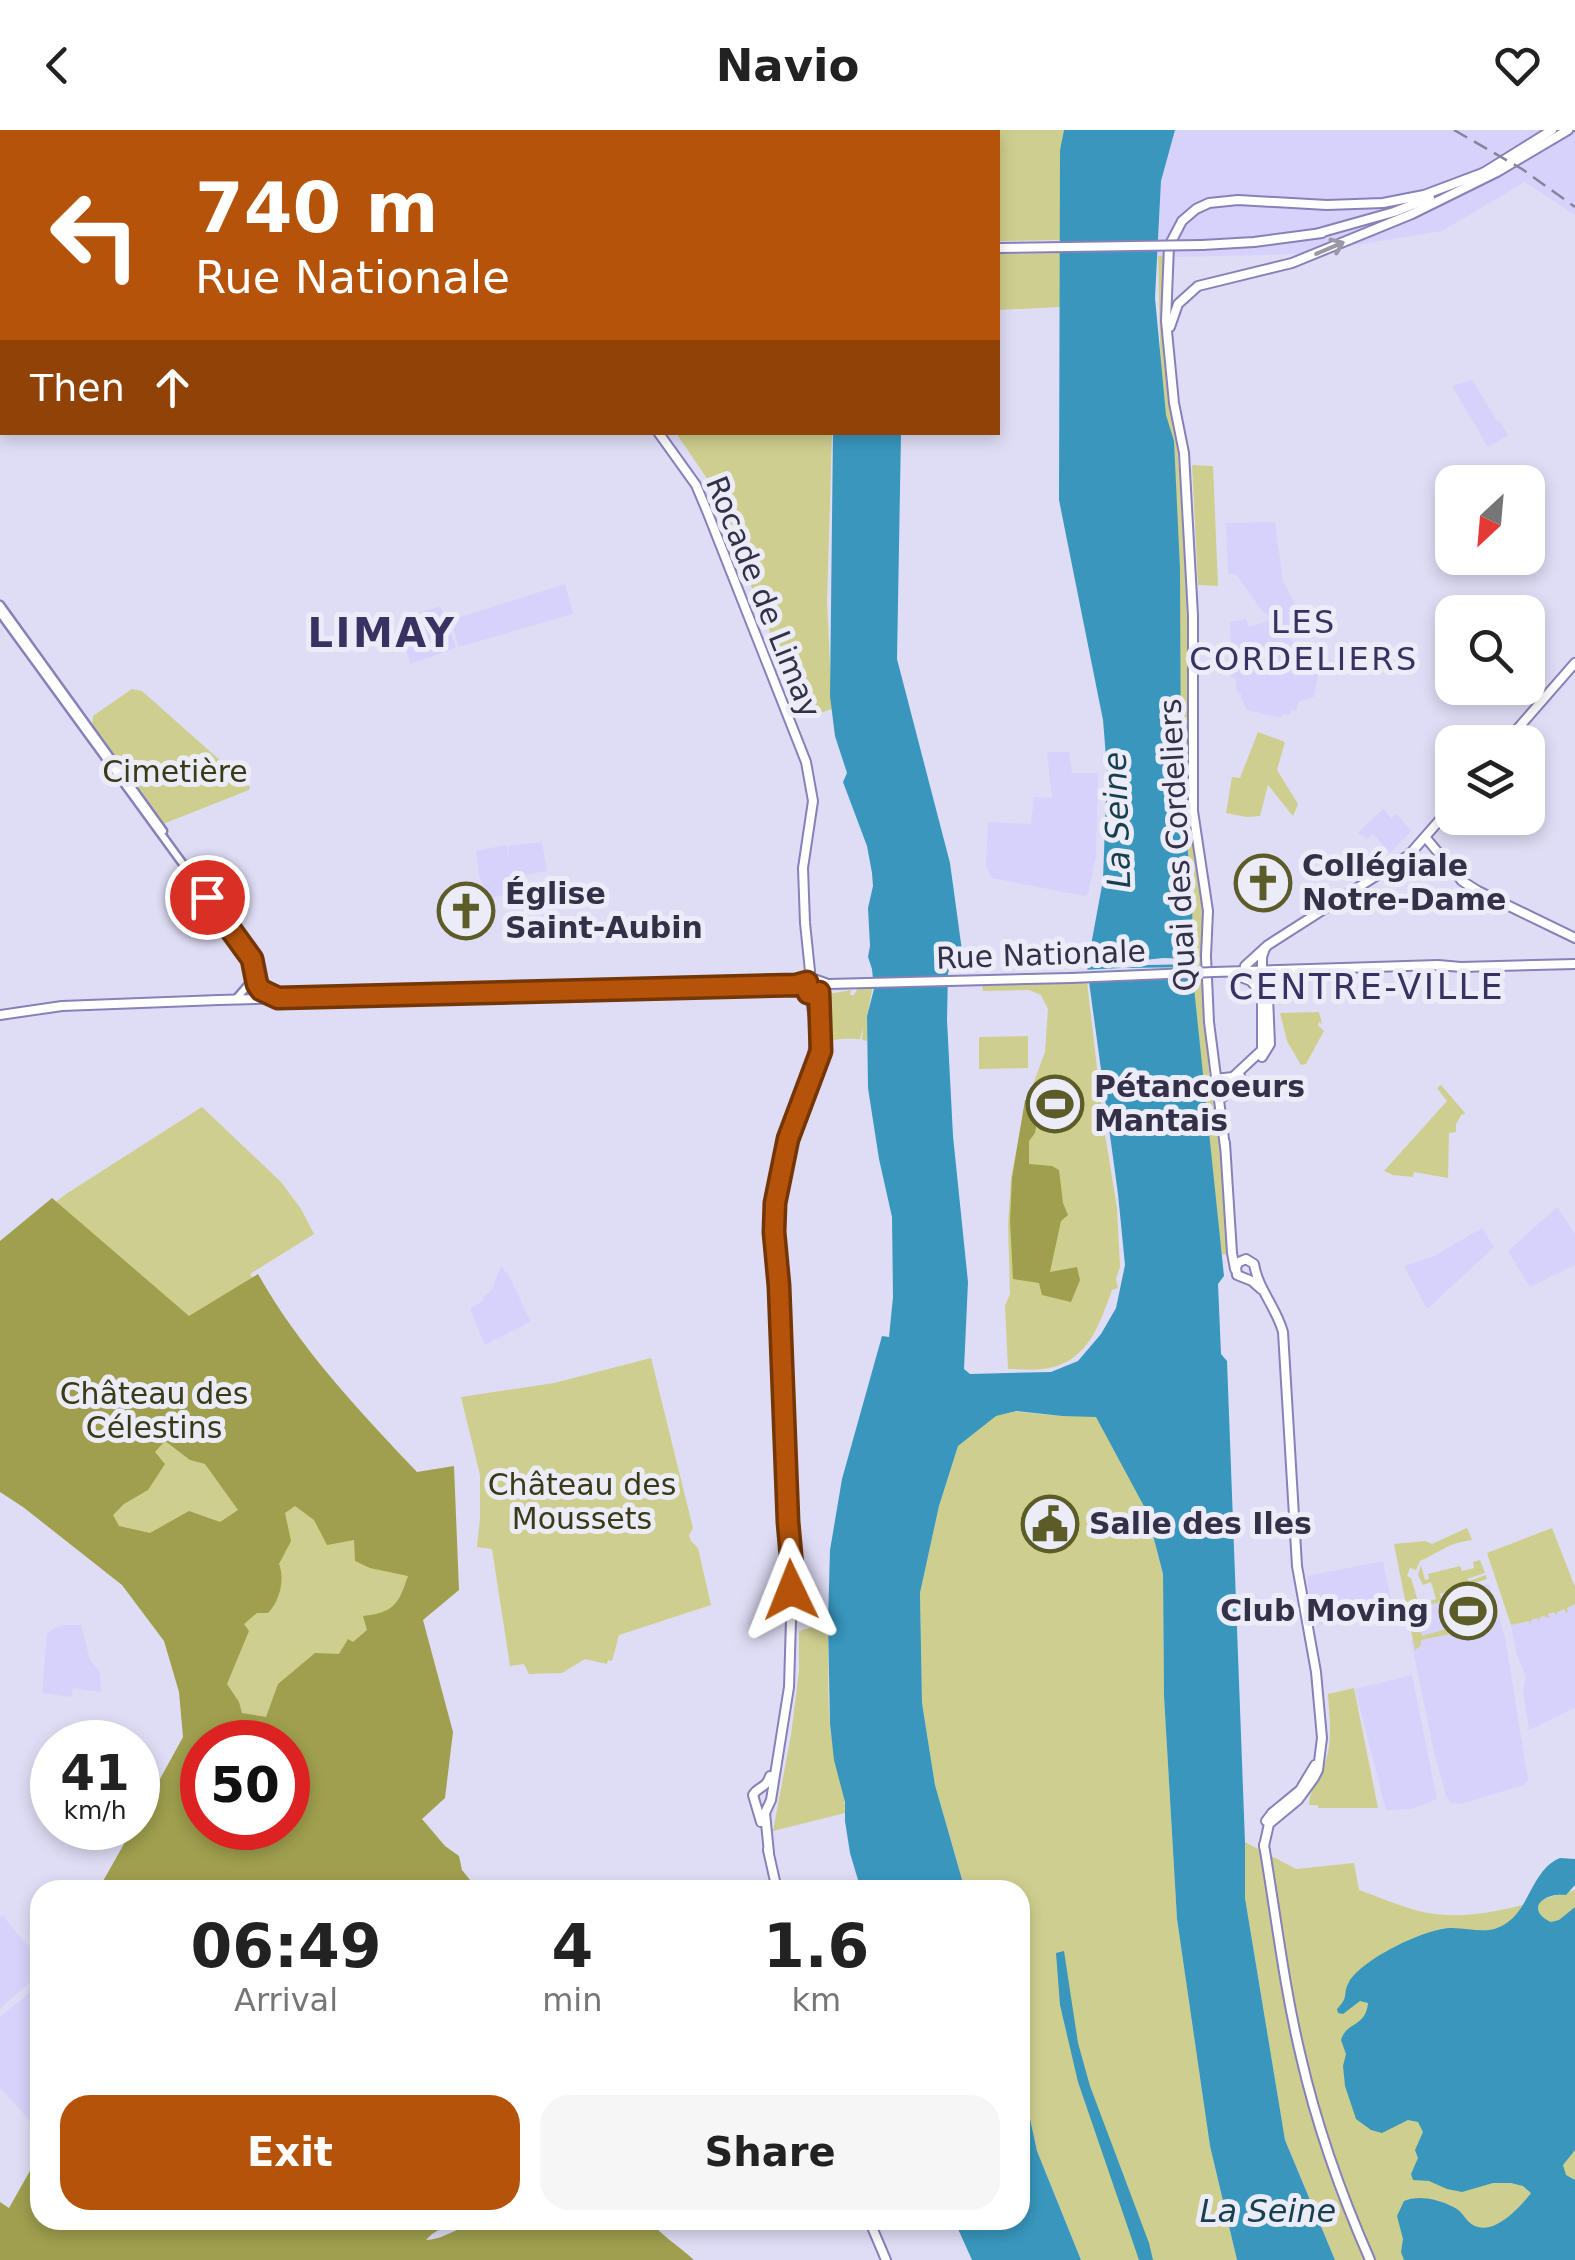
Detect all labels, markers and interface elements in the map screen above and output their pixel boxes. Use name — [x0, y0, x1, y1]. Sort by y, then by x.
icon: back — [30, 38, 85, 93]
icon: heart — [1490, 38, 1545, 93]
text: Navio — [716, 39, 859, 92]
text: 740 m — [195, 167, 438, 249]
icon: left — [30, 170, 160, 300]
one-way arrow — [1314, 238, 1345, 256]
text: Rue Nationale — [195, 251, 510, 304]
icon: ahead — [145, 360, 200, 415]
text: Then — [30, 366, 125, 410]
north arrow — [1435, 465, 1545, 575]
map controls — [1435, 465, 1545, 835]
street label: Rocade de Limay — [699, 471, 828, 723]
button: search — [1435, 595, 1545, 705]
district label: LES CORDELIERS — [1189, 603, 1419, 678]
district label: LIMAY — [308, 610, 456, 656]
street label: Quai des Cordeliers — [1152, 698, 1203, 992]
button: layers — [1435, 725, 1545, 835]
water label: La Seine — [1096, 751, 1138, 889]
park label: Cimetière — [102, 754, 248, 789]
place label: Collégiale Notre-Dame — [1302, 848, 1506, 917]
church icon: Collégiale Notre-Dame — [1233, 853, 1293, 913]
pin — [165, 855, 250, 940]
icon: arrive — [180, 870, 235, 925]
place label: Église Saint-Aubin — [505, 876, 703, 945]
church icon: Église Saint-Aubin — [436, 881, 496, 941]
street label: Rue Nationale — [935, 933, 1147, 976]
district label: CENTRE-VILLE — [1229, 967, 1505, 1007]
place label: Pétancoeurs Mantais — [1094, 1069, 1305, 1138]
sports icon: Pétancoeurs Mantais — [1025, 1074, 1085, 1134]
park label: Château des Célestins — [60, 1376, 248, 1445]
park label: Château des Moussets — [488, 1467, 676, 1536]
public building icon: Salle des Iles — [1020, 1494, 1080, 1554]
place label: Salle des Iles — [1089, 1506, 1312, 1541]
position arrow — [739, 1538, 843, 1642]
sports icon: Club Moving — [1438, 1581, 1498, 1641]
place label: Club Moving — [1220, 1593, 1429, 1628]
speed limit sign: 50 — [180, 1720, 310, 1850]
text: 41 — [60, 1744, 130, 1802]
text: km/h — [63, 1796, 127, 1825]
text: 06:49 — [191, 1911, 382, 1981]
text: 4 — [551, 1911, 593, 1981]
text: 1.6 — [763, 1911, 869, 1981]
text: Arrival — [234, 1981, 338, 2019]
text: min — [542, 1981, 603, 2019]
text: km — [791, 1981, 841, 2019]
button: Exit — [60, 2095, 520, 2210]
button: Share — [540, 2095, 1000, 2210]
water label: La Seine — [1200, 2192, 1336, 2230]

